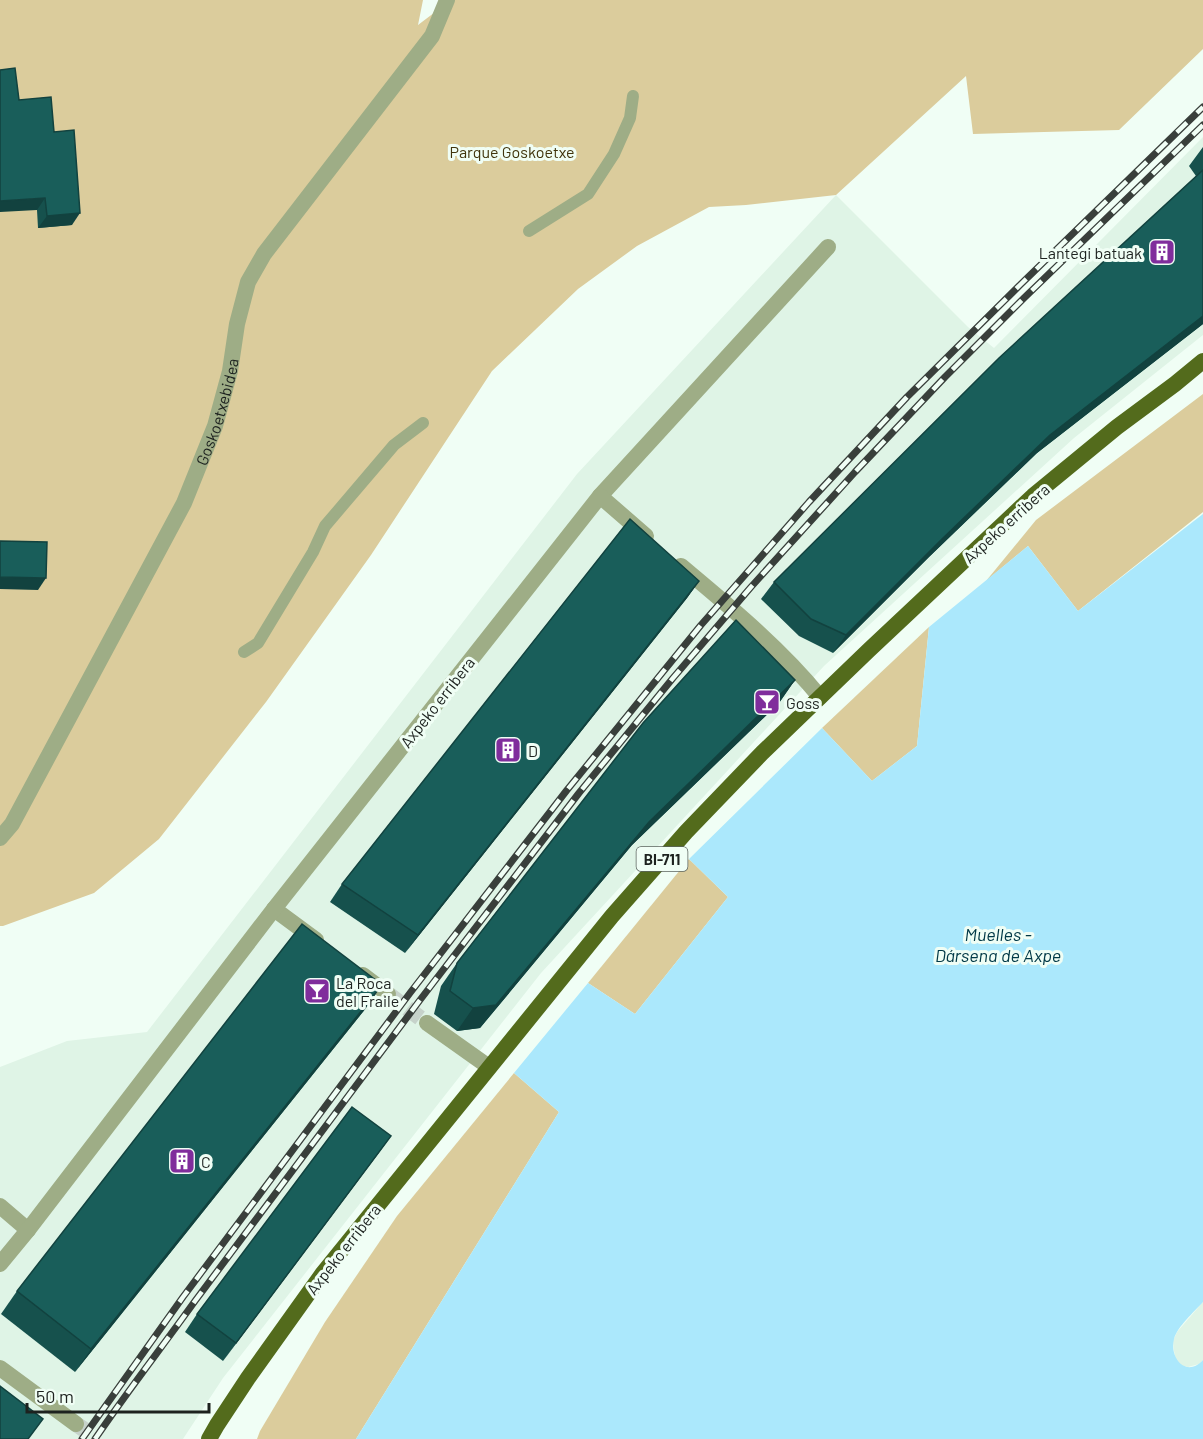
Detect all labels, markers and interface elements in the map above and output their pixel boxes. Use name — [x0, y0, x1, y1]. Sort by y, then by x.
park label: Parque Goskoetxe — [449, 142, 575, 161]
building icon: Lantegi batuak — [1147, 237, 1177, 267]
place label: Lantegi batuak — [1039, 243, 1142, 262]
street label: Goskoetxebidea — [191, 357, 241, 468]
street label: Axpeko erribera — [959, 479, 1053, 567]
street label: Axpeko erribera — [396, 653, 478, 751]
bar icon: Goss — [752, 687, 782, 717]
place label: Goss — [786, 693, 820, 712]
building icon: D — [493, 735, 523, 765]
place label: D — [528, 741, 538, 760]
road number: BI-711 — [636, 847, 688, 871]
water label: Muelles - Dársena de Axpe — [935, 923, 1061, 966]
place label: La Roca del Fraile — [336, 973, 399, 1010]
bar icon: La Roca del Fraile — [302, 976, 332, 1006]
building icon: C — [167, 1146, 197, 1176]
place label: C — [201, 1152, 211, 1171]
street label: Axpeko erribera — [302, 1200, 384, 1298]
scale bar — [27, 1376, 208, 1414]
text: 50 m — [36, 1385, 74, 1407]

